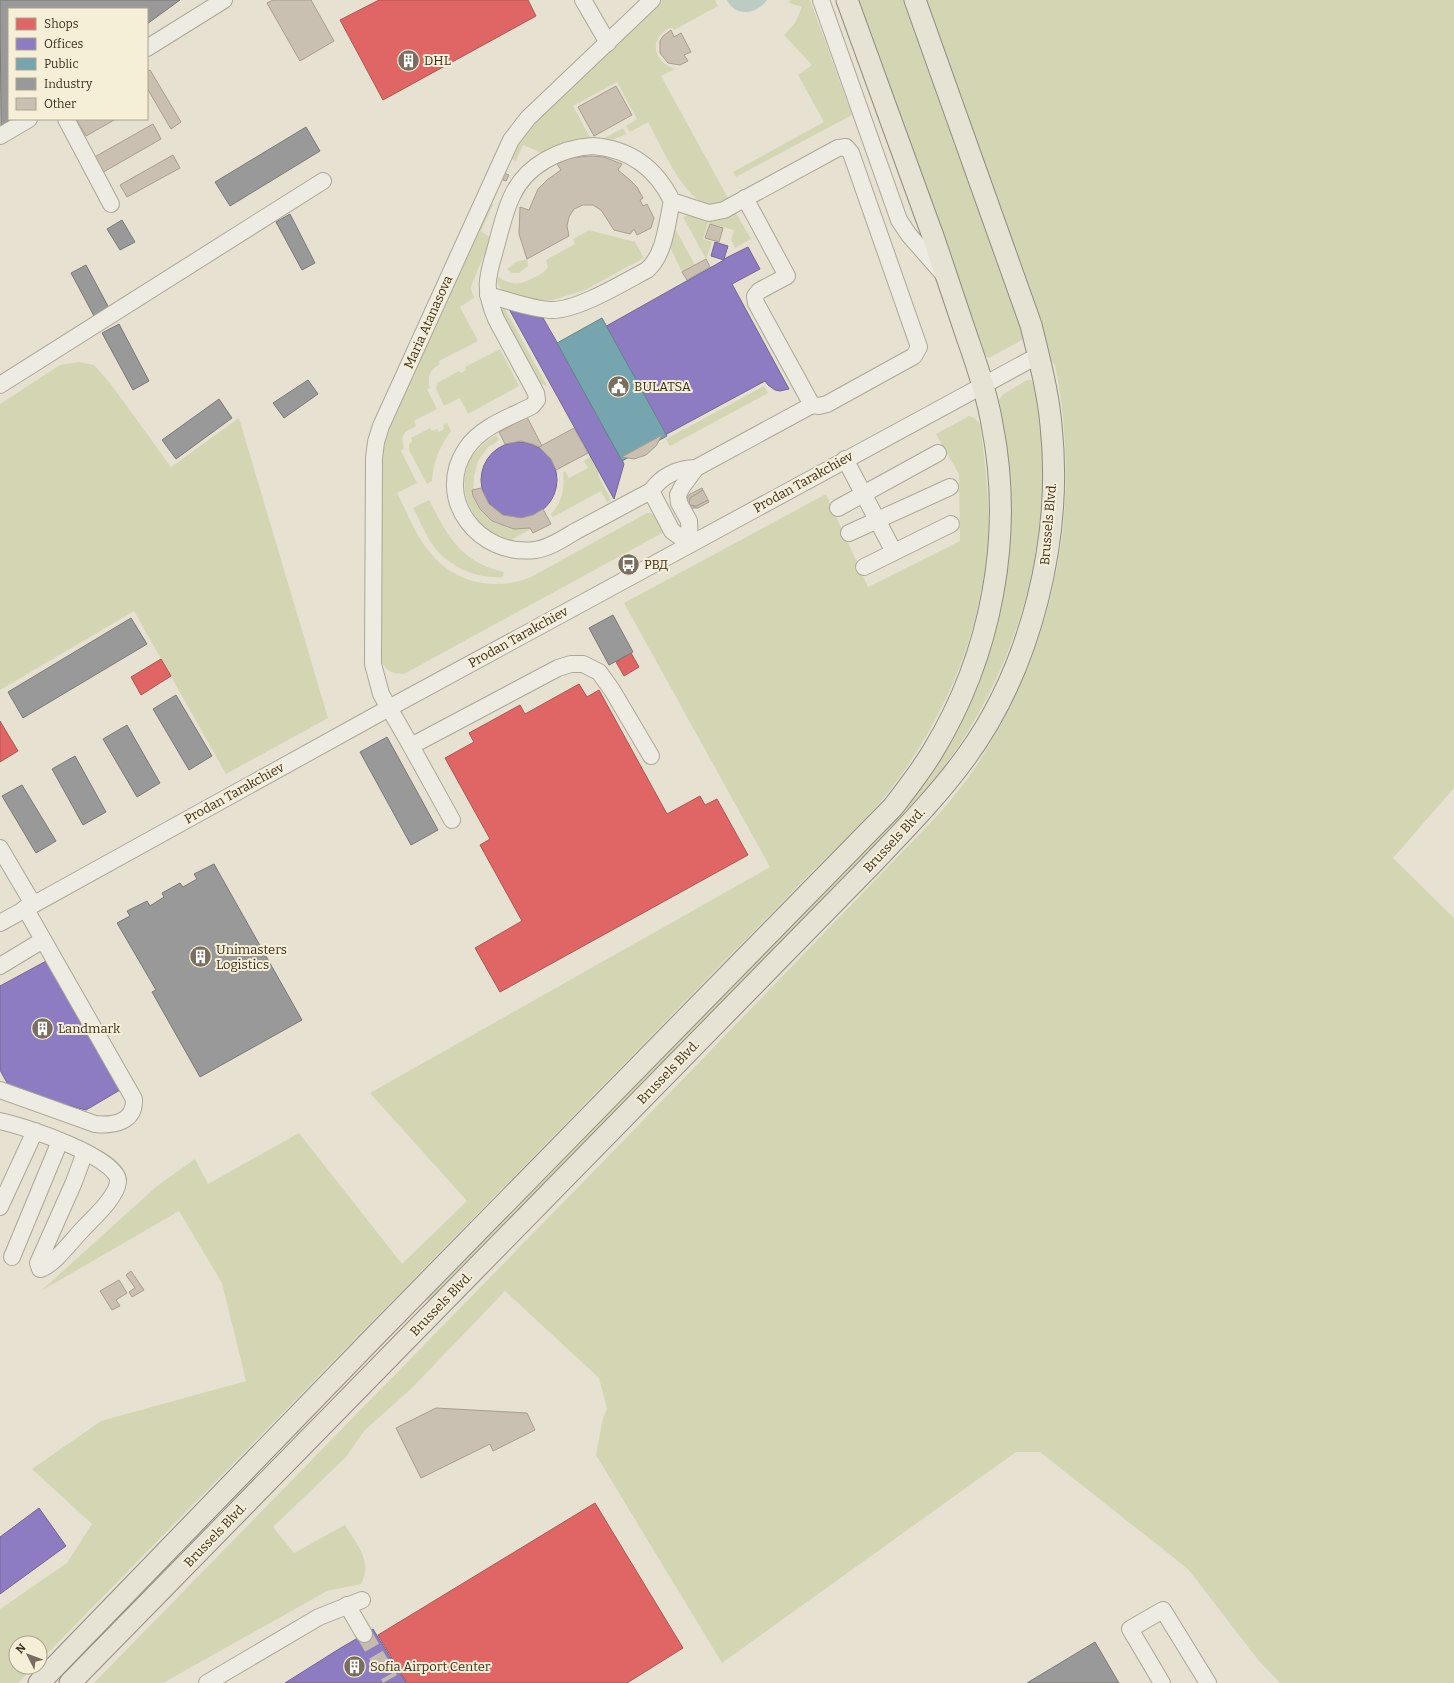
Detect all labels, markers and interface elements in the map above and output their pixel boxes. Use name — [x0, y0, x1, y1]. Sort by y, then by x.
legend — [8, 8, 148, 120]
text: Shops — [44, 17, 79, 31]
text: Offices — [44, 37, 83, 51]
building icon: DHL — [396, 47, 422, 73]
place label: DHL — [424, 53, 451, 68]
text: Public — [44, 57, 79, 71]
text: Industry — [44, 77, 93, 91]
text: Other — [44, 97, 77, 111]
street label: Maria Atanasova — [401, 273, 455, 371]
public building icon: BULATSA — [605, 373, 631, 399]
place label: BULATSA — [634, 379, 692, 394]
street label: Prodan Tarakchiev — [751, 448, 856, 516]
street label: Brussels Blvd. — [1037, 482, 1059, 566]
bus stop icon: РВД — [615, 551, 641, 577]
place label: РВД — [644, 557, 668, 572]
street label: Prodan Tarakchiev — [466, 603, 571, 671]
street label: Prodan Tarakchiev — [182, 759, 287, 827]
street label: Brussels Blvd. — [860, 804, 928, 875]
place label: Unimasters Logistics — [216, 942, 287, 972]
building icon: Unimasters Logistics — [188, 943, 214, 969]
building icon: Landmark — [30, 1015, 56, 1041]
place label: Landmark — [58, 1021, 121, 1036]
street label: Brussels Blvd. — [634, 1037, 702, 1107]
street label: Brussels Blvd. — [407, 1269, 475, 1339]
street label: Brussels Blvd. — [181, 1500, 249, 1570]
north arrow — [8, 1635, 48, 1675]
text: N — [13, 1641, 29, 1656]
building icon: Sofia Airport Center — [341, 1653, 367, 1679]
place label: Sofia Airport Center — [370, 1659, 491, 1674]

